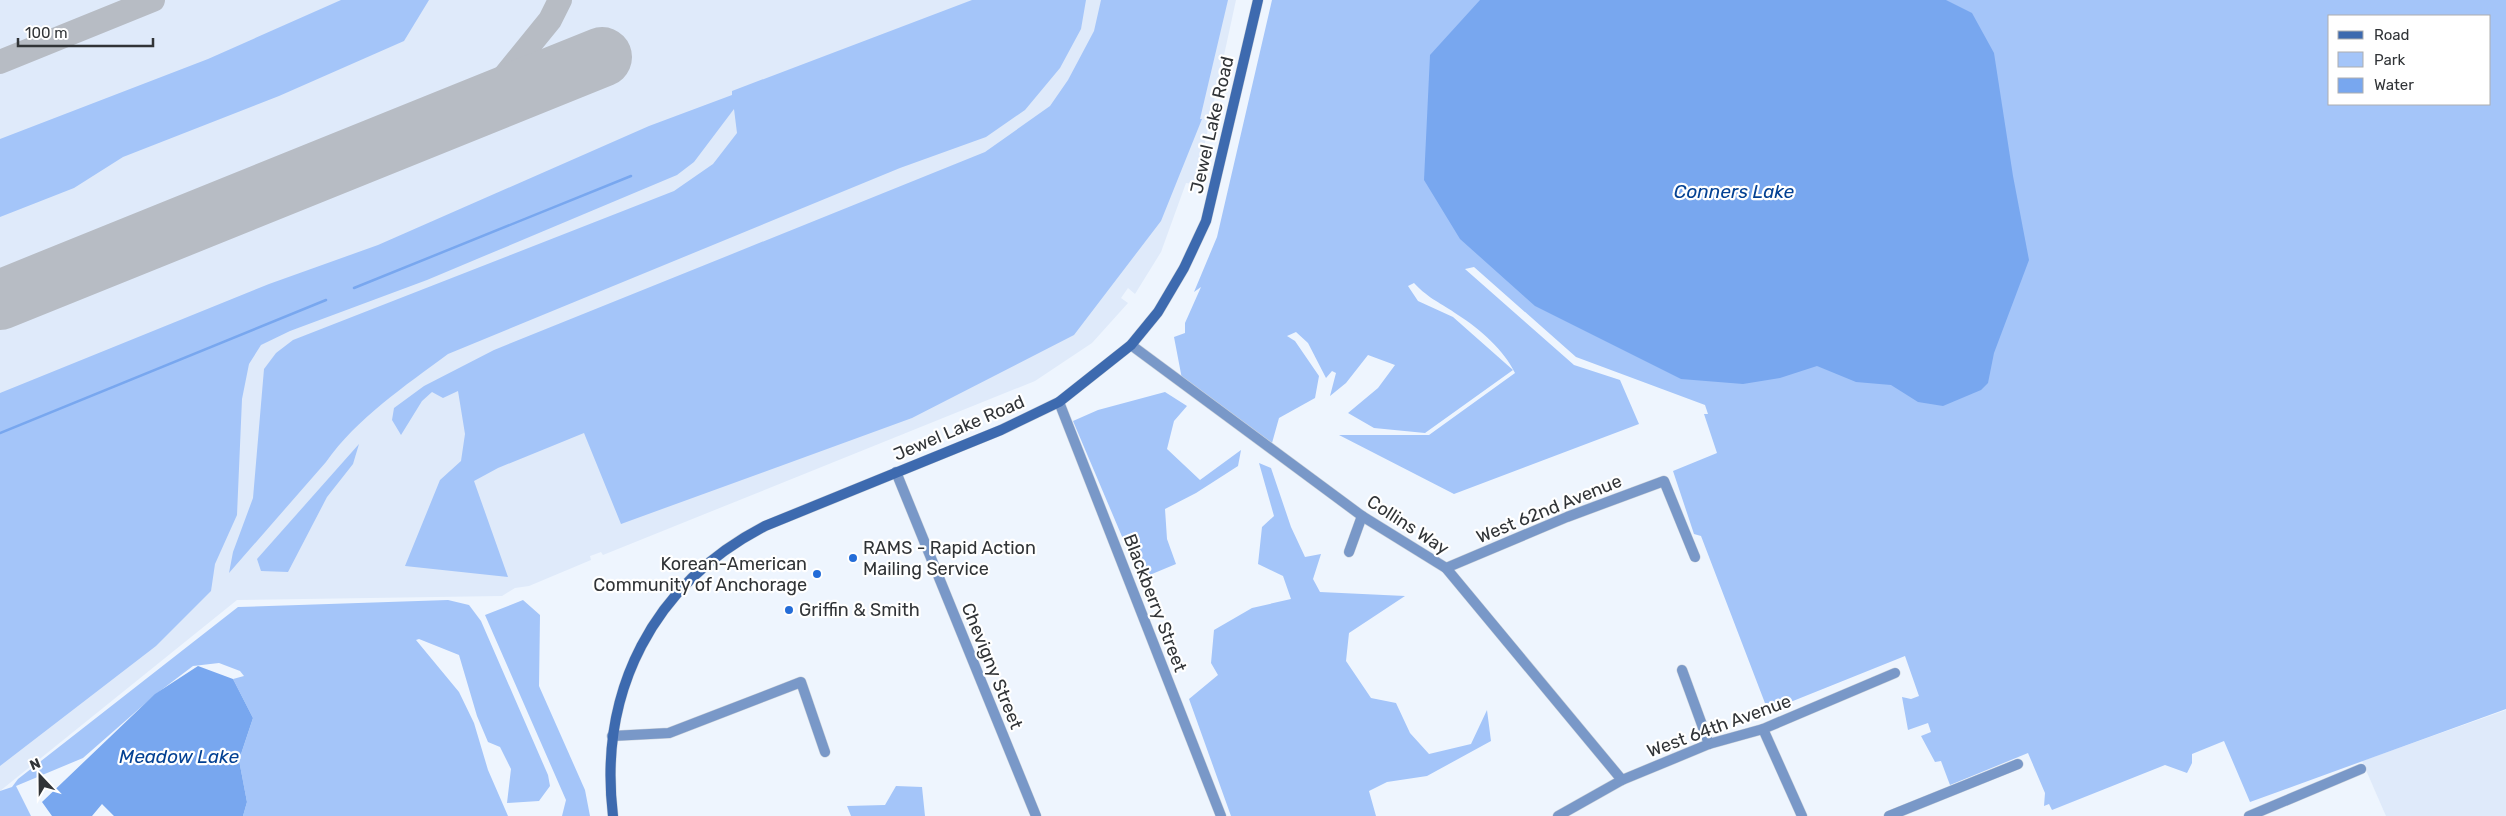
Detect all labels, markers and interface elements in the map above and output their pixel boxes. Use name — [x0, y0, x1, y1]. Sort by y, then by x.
scale bar — [18, 15, 152, 47]
legend — [2328, 15, 2491, 105]
text: 100 m — [25, 24, 67, 42]
text: Road — [2374, 26, 2410, 44]
text: Park — [2374, 51, 2405, 69]
street label: Jewel Lake Road — [1185, 54, 1239, 196]
text: Water — [2374, 76, 2414, 94]
water label: Conners Lake — [1674, 180, 1795, 203]
street label: Jewel Lake Road — [890, 390, 1028, 466]
street label: West 62nd Avenue — [1473, 470, 1625, 548]
street label: Collins Way — [1363, 490, 1453, 560]
street label: Blackberry Street — [1119, 531, 1191, 675]
place label: RAMS - Rapid Action Mailing Service — [863, 537, 1036, 580]
marker: RAMS - Rapid Action Mailing Service — [847, 552, 859, 564]
place label: Korean-American Community of Anchorage — [593, 553, 807, 596]
marker: Korean-American Community of Anchorage — [811, 568, 823, 580]
place label: Griffin & Smith — [799, 599, 920, 621]
street label: Chevigny Street — [957, 600, 1027, 732]
marker: Griffin & Smith — [783, 604, 795, 616]
street label: West 64th Avenue — [1644, 690, 1794, 762]
water label: Meadow Lake — [119, 745, 239, 768]
north arrow — [15, 751, 65, 801]
text: N — [27, 755, 43, 774]

